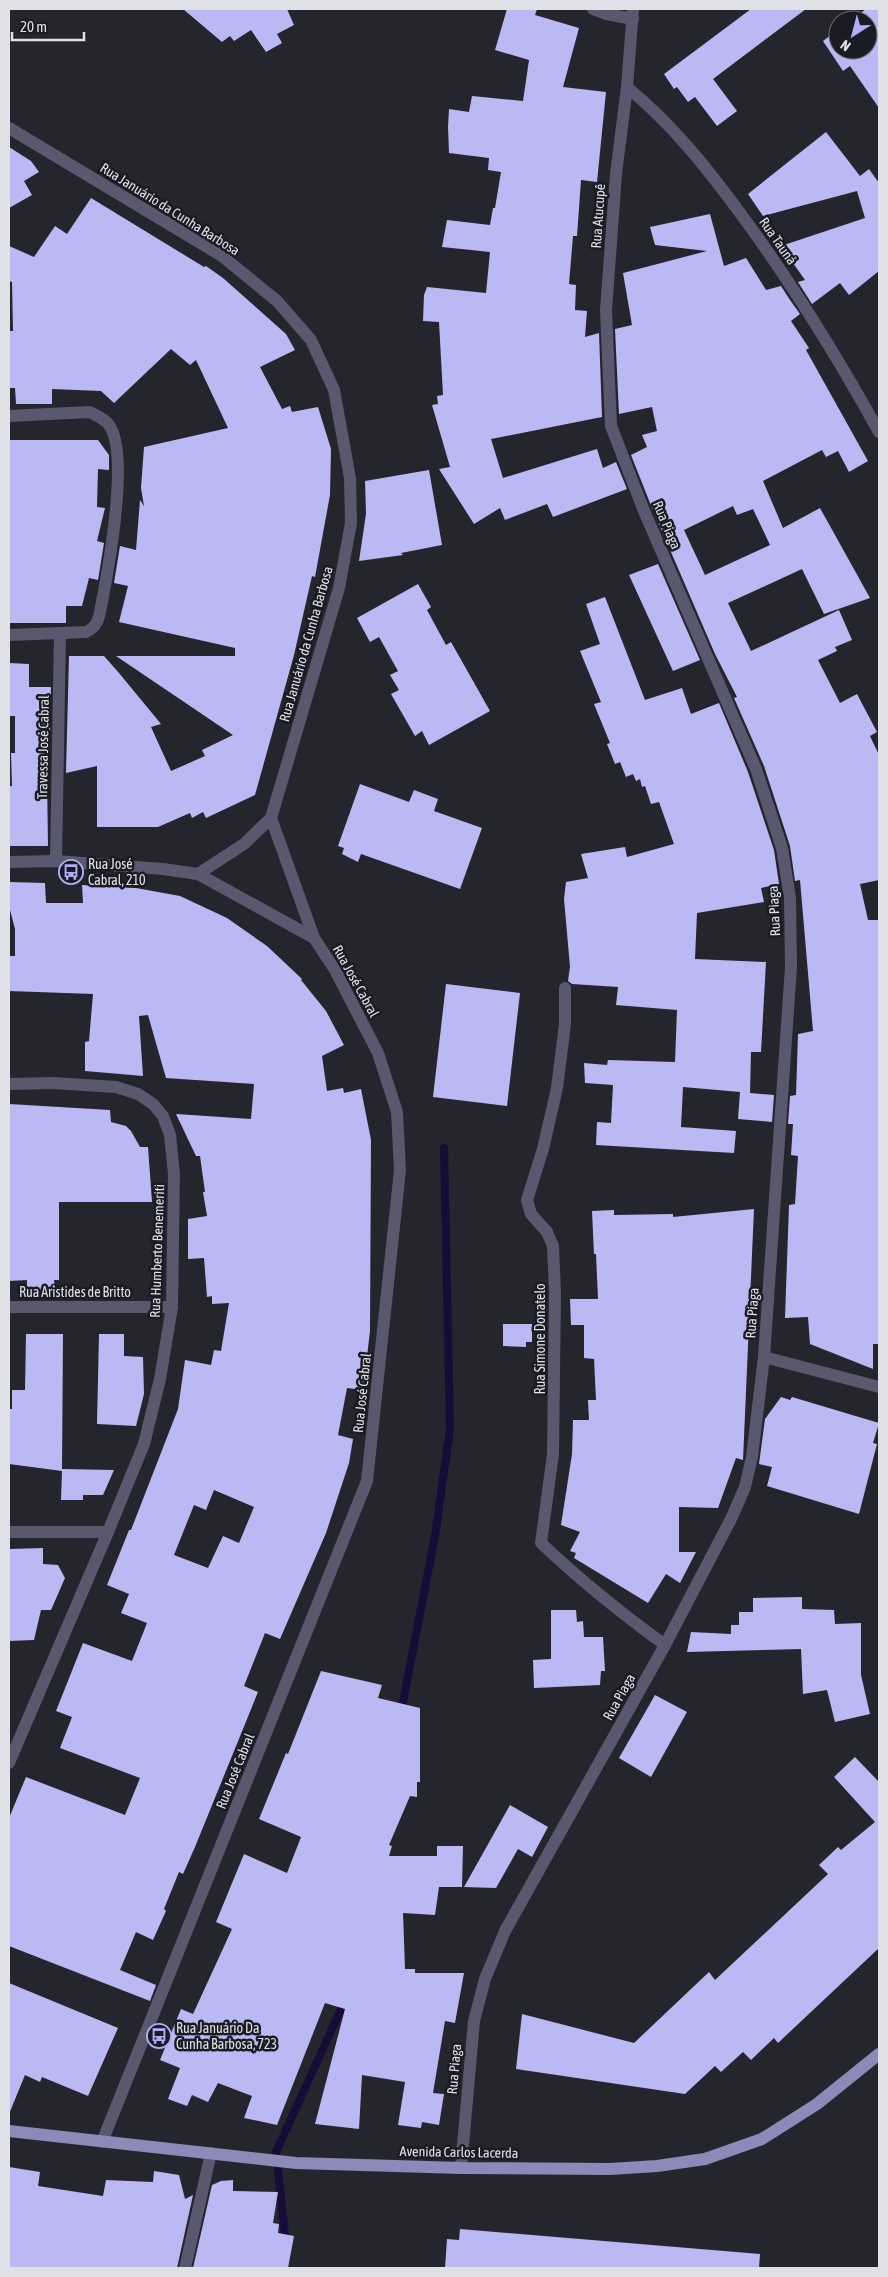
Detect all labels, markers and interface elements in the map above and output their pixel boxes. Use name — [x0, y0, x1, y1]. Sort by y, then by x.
scale bar — [12, 10, 85, 42]
north arrow — [828, 10, 878, 60]
text: 20 m — [20, 18, 47, 35]
text: N — [837, 37, 853, 54]
street label: Rua Januário da Cunha Barbosa — [97, 160, 243, 258]
street label: Rua Atucupê — [588, 183, 608, 249]
street label: Rua Tauná — [756, 214, 800, 268]
street label: Rua Piaga — [650, 499, 684, 551]
street label: Rua Januário da Cunha Barbosa — [276, 564, 336, 724]
street label: Travessa José Cabral — [34, 695, 52, 799]
place label: Rua José Cabral, 210 — [88, 856, 146, 888]
bus stop icon: Rua José Cabral, 210 — [58, 859, 84, 885]
street label: Rua Piaga — [765, 885, 783, 937]
street label: Rua José Cabral — [330, 942, 383, 1020]
street label: Rua Humberto Benemeriti — [147, 1184, 167, 1318]
street label: Rua Simone Donatelo — [532, 1283, 548, 1395]
street label: Rua Aristides de Britto — [19, 1284, 131, 1300]
street label: Rua Piaga — [742, 1287, 762, 1339]
street label: Rua José Cabral — [350, 1352, 374, 1434]
street label: Rua Piaga — [600, 1671, 638, 1723]
street label: Rua José Cabral — [213, 1731, 258, 1811]
place label: Rua Januário Da Cunha Barbosa, 723 — [176, 2020, 277, 2052]
bus stop icon: Rua Januário Da Cunha Barbosa, 723 — [146, 2023, 172, 2049]
street label: Rua Piaga — [444, 2043, 464, 2095]
street label: Avenida Carlos Lacerda — [400, 2143, 518, 2161]

